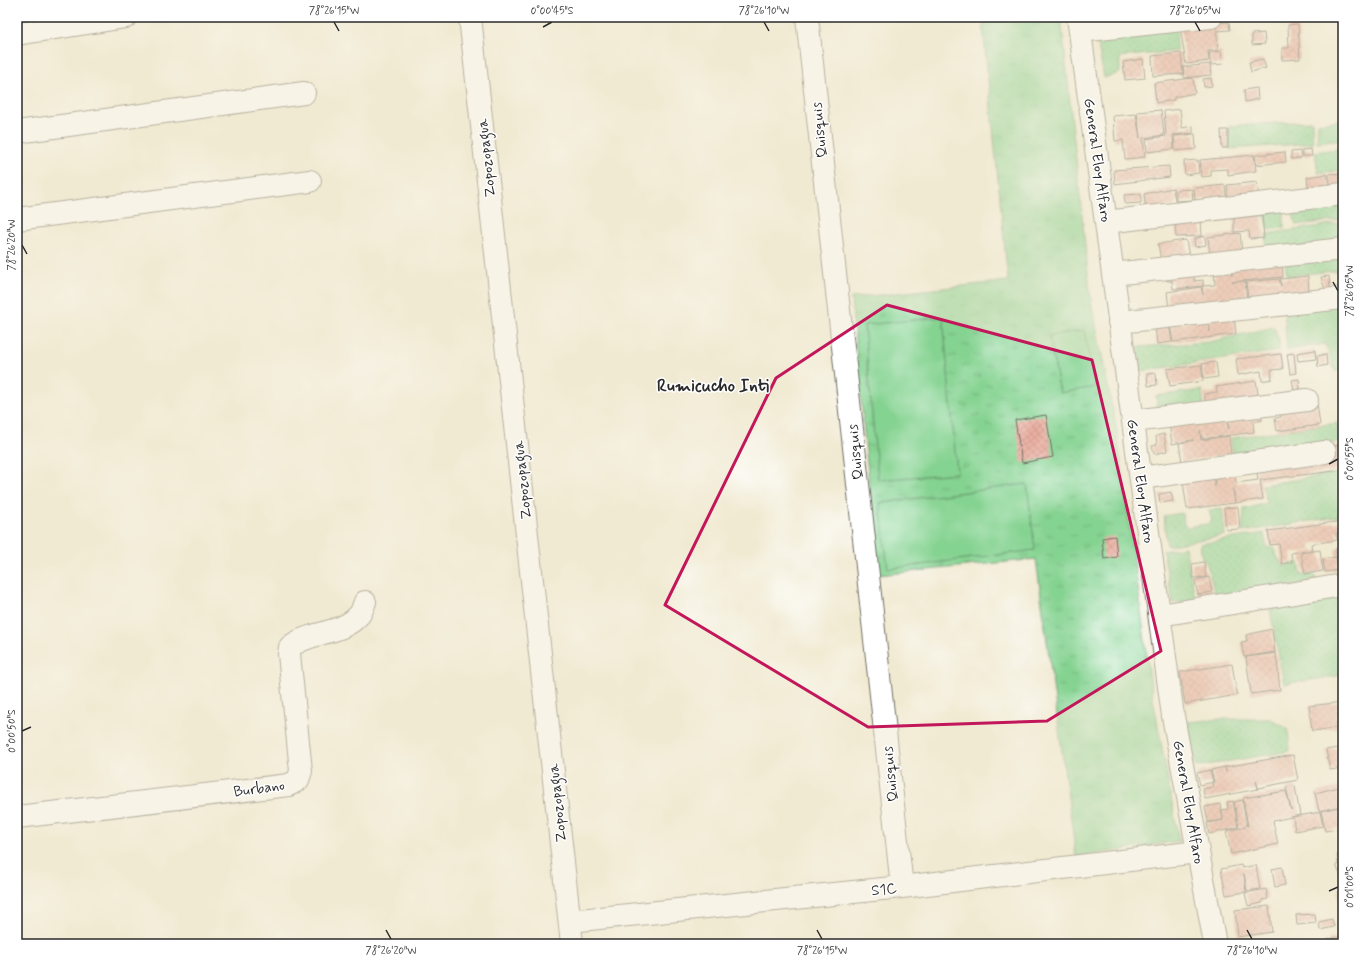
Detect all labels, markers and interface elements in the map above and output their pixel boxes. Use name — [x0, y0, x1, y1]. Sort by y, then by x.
text: 78°26'15"W — [309, 4, 359, 18]
text: 0°00'45"S — [531, 4, 574, 18]
text: 78°26'10"W — [739, 4, 789, 18]
text: 78°26'05"W — [1169, 4, 1221, 18]
street label: General Eloy Alfaro — [1078, 97, 1116, 223]
street label: Quisquis — [807, 101, 833, 159]
street label: Zopozopagua — [473, 117, 502, 198]
text: 78°26'20"W — [5, 220, 19, 270]
text: 78°26'05"W — [1343, 265, 1357, 317]
district label: Rumicucho Inti — [657, 375, 769, 397]
street label: General Eloy Alfaro — [1121, 418, 1159, 544]
street label: Quisquis — [843, 423, 869, 481]
text: 0°00'55"S — [1343, 437, 1357, 480]
street label: Zopozopagua — [509, 439, 538, 520]
text: 0°00'50"S — [5, 709, 19, 753]
street label: General Eloy Alfaro — [1167, 739, 1209, 866]
street label: Quisquis — [878, 745, 904, 803]
street label: Zopozopagua — [544, 762, 573, 843]
street label: Burbano — [232, 775, 286, 802]
text: 0°01'00"S — [1343, 866, 1357, 908]
street label: S1C — [870, 879, 898, 901]
text: 78°26'20"W — [366, 944, 416, 958]
text: 78°26'15"W — [797, 944, 847, 958]
text: 78°26'10"W — [1227, 944, 1277, 958]

